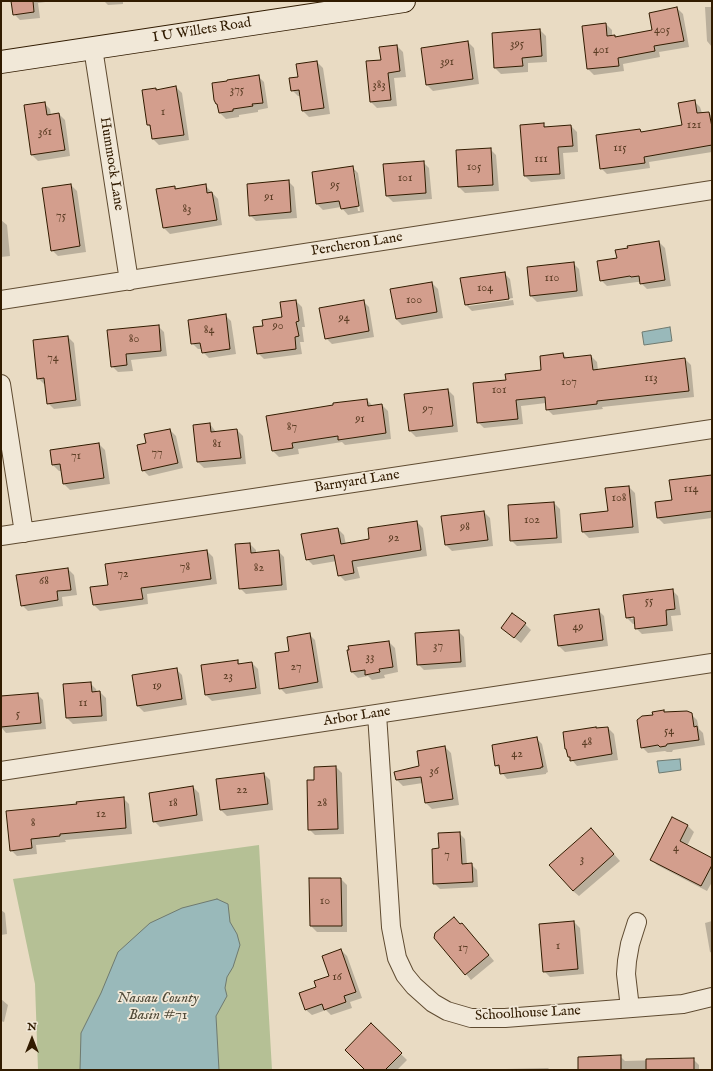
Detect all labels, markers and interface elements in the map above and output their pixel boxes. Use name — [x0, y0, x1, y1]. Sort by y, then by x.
street label: I U Willets Road — [152, 15, 252, 47]
house number: 405 — [654, 24, 670, 38]
house number: 395 — [510, 38, 524, 52]
house number: 401 — [593, 44, 609, 58]
house number: 391 — [440, 56, 454, 70]
house number: 383 — [372, 79, 386, 93]
house number: 375 — [230, 84, 244, 98]
house number: 1 — [161, 106, 165, 120]
street label: Hummock Lane — [95, 116, 127, 212]
house number: 121 — [687, 119, 701, 133]
house number: 361 — [38, 126, 52, 140]
house number: 115 — [613, 142, 627, 156]
house number: 111 — [534, 153, 548, 167]
house number: 105 — [467, 161, 481, 175]
house number: 101 — [398, 172, 412, 186]
house number: 95 — [330, 179, 340, 193]
house number: 91 — [264, 191, 274, 205]
house number: 83 — [182, 203, 192, 217]
house number: 75 — [56, 210, 66, 224]
street label: Percheron Lane — [310, 229, 404, 261]
house number: 110 — [545, 272, 559, 286]
house number: 104 — [477, 282, 493, 296]
house number: 100 — [406, 294, 422, 308]
house number: 94 — [338, 312, 350, 326]
house number: 90 — [272, 320, 284, 334]
house number: 84 — [204, 324, 214, 338]
house number: 80 — [129, 333, 139, 347]
house number: 74 — [47, 352, 59, 366]
house number: 113 — [644, 372, 658, 386]
house number: 107 — [561, 376, 577, 390]
house number: 101 — [492, 384, 506, 398]
house number: 97 — [423, 403, 433, 417]
house number: 91 — [355, 413, 365, 427]
house number: 87 — [287, 421, 297, 435]
house number: 81 — [212, 438, 222, 452]
house number: 77 — [151, 447, 163, 461]
house number: 71 — [71, 450, 81, 464]
street label: Barnyard Lane — [313, 467, 401, 497]
house number: 114 — [684, 483, 698, 497]
house number: 108 — [611, 492, 627, 506]
house number: 102 — [524, 514, 540, 528]
house number: 98 — [460, 521, 470, 535]
house number: 92 — [389, 532, 399, 546]
house number: 78 — [180, 561, 190, 575]
house number: 82 — [254, 562, 264, 576]
house number: 72 — [117, 568, 129, 582]
house number: 68 — [39, 575, 49, 589]
house number: 55 — [645, 595, 653, 609]
house number: 49 — [572, 621, 584, 635]
house number: 37 — [433, 640, 443, 654]
house number: 33 — [366, 651, 374, 665]
house number: 27 — [290, 661, 302, 675]
house number: 23 — [223, 670, 233, 684]
house number: 19 — [152, 680, 162, 694]
house number: 11 — [79, 697, 87, 711]
street label: Arbor Lane — [322, 703, 392, 731]
house number: 5 — [16, 708, 20, 722]
house number: 54 — [664, 725, 674, 739]
house number: 48 — [582, 736, 592, 750]
house number: 42 — [511, 748, 523, 762]
house number: 36 — [429, 765, 439, 779]
house number: 22 — [236, 784, 248, 798]
house number: 18 — [168, 797, 178, 811]
house number: 28 — [317, 797, 327, 811]
house number: 12 — [96, 808, 106, 822]
house number: 8 — [31, 817, 35, 831]
house number: 4 — [673, 842, 679, 856]
house number: 7 — [444, 849, 450, 863]
house number: 3 — [580, 853, 584, 867]
house number: 10 — [320, 895, 330, 909]
house number: 1 — [556, 940, 560, 954]
house number: 17 — [458, 942, 468, 956]
house number: 16 — [332, 971, 342, 985]
water label: Nassau County Basin #71 — [117, 990, 199, 1025]
street label: Schoolhouse Lane — [475, 1003, 581, 1025]
north arrow — [12, 1019, 52, 1059]
text: N — [27, 1020, 37, 1034]

